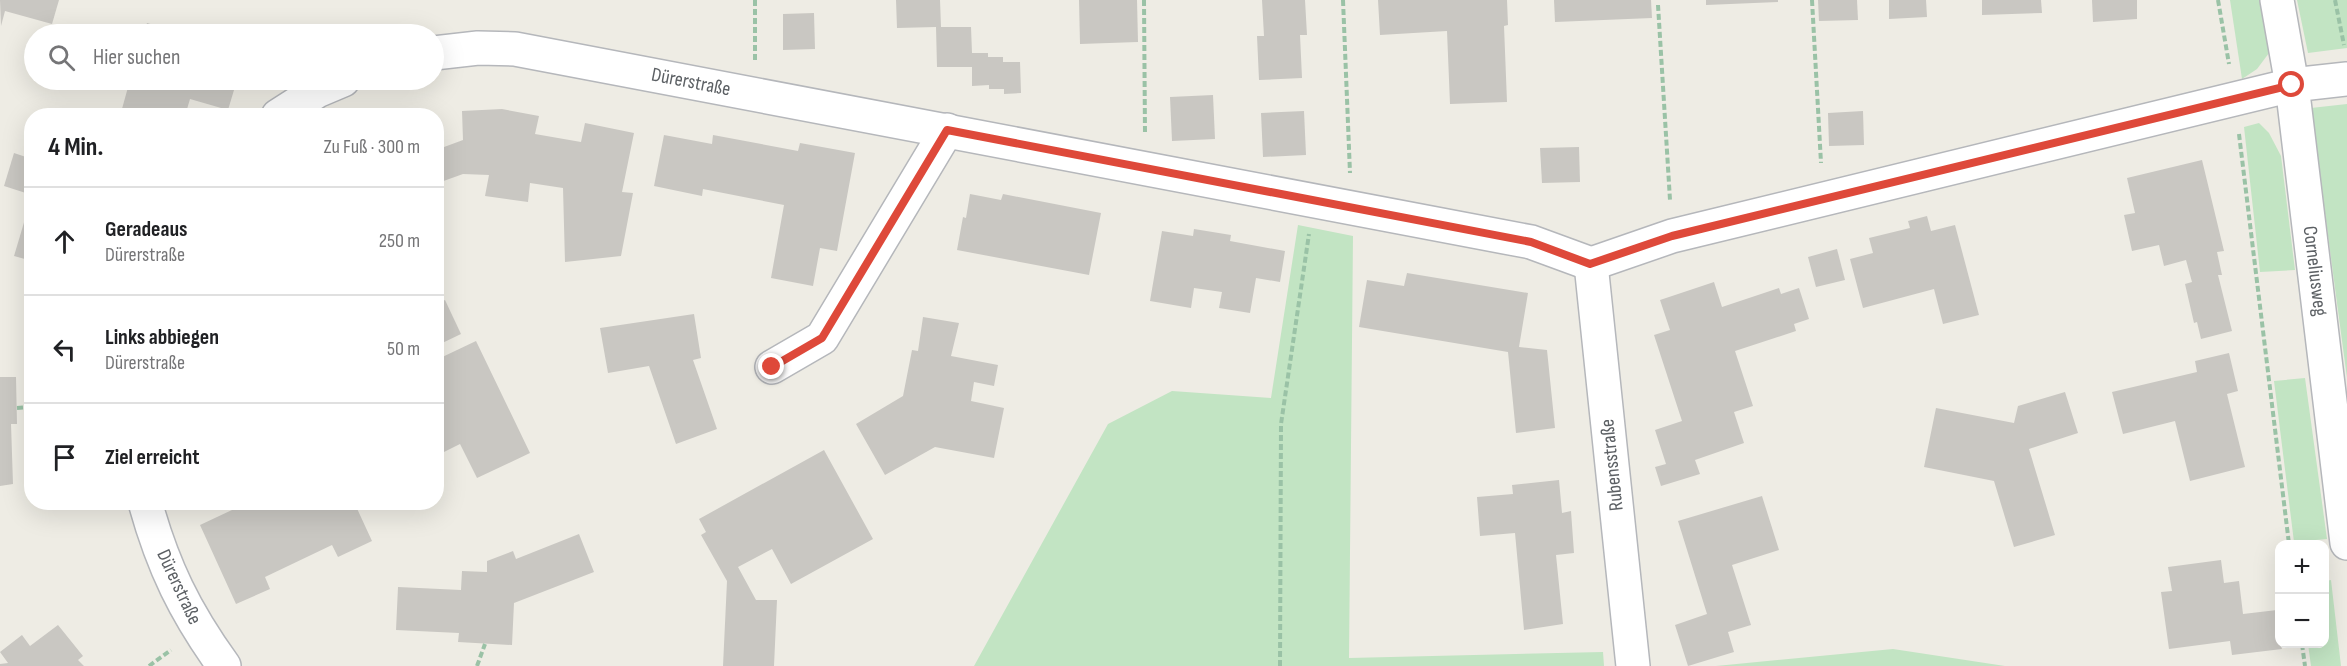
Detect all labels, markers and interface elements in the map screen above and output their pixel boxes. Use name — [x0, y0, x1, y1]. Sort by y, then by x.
search box — [24, 24, 444, 90]
icon: search — [45, 41, 78, 74]
text: Hier suchen — [93, 44, 181, 71]
street label: Dürerstraße — [649, 63, 733, 101]
route start — [2278, 71, 2304, 97]
text: 4 Min. — [48, 132, 103, 163]
text: Zu Fuß · 300 m — [324, 135, 420, 159]
text: Geradeaus — [105, 216, 188, 243]
icon: ahead — [48, 225, 81, 258]
street label: Corneliusweg — [2298, 225, 2332, 318]
text: 250 m — [379, 229, 420, 253]
text: Dürerstraße — [105, 243, 185, 267]
text: Links abbiegen — [105, 324, 219, 351]
icon: left — [48, 333, 81, 366]
text: 50 m — [387, 337, 420, 361]
text: Dürerstraße — [105, 351, 185, 375]
route end — [758, 353, 784, 379]
street label: Rubensstraße — [1595, 418, 1629, 512]
icon: arrive — [48, 441, 81, 474]
text: Ziel erreicht — [105, 444, 200, 471]
map controls — [2275, 540, 2329, 648]
button: + — [2275, 540, 2329, 594]
street label: Dürerstraße — [151, 546, 207, 628]
button: − — [2275, 594, 2329, 648]

